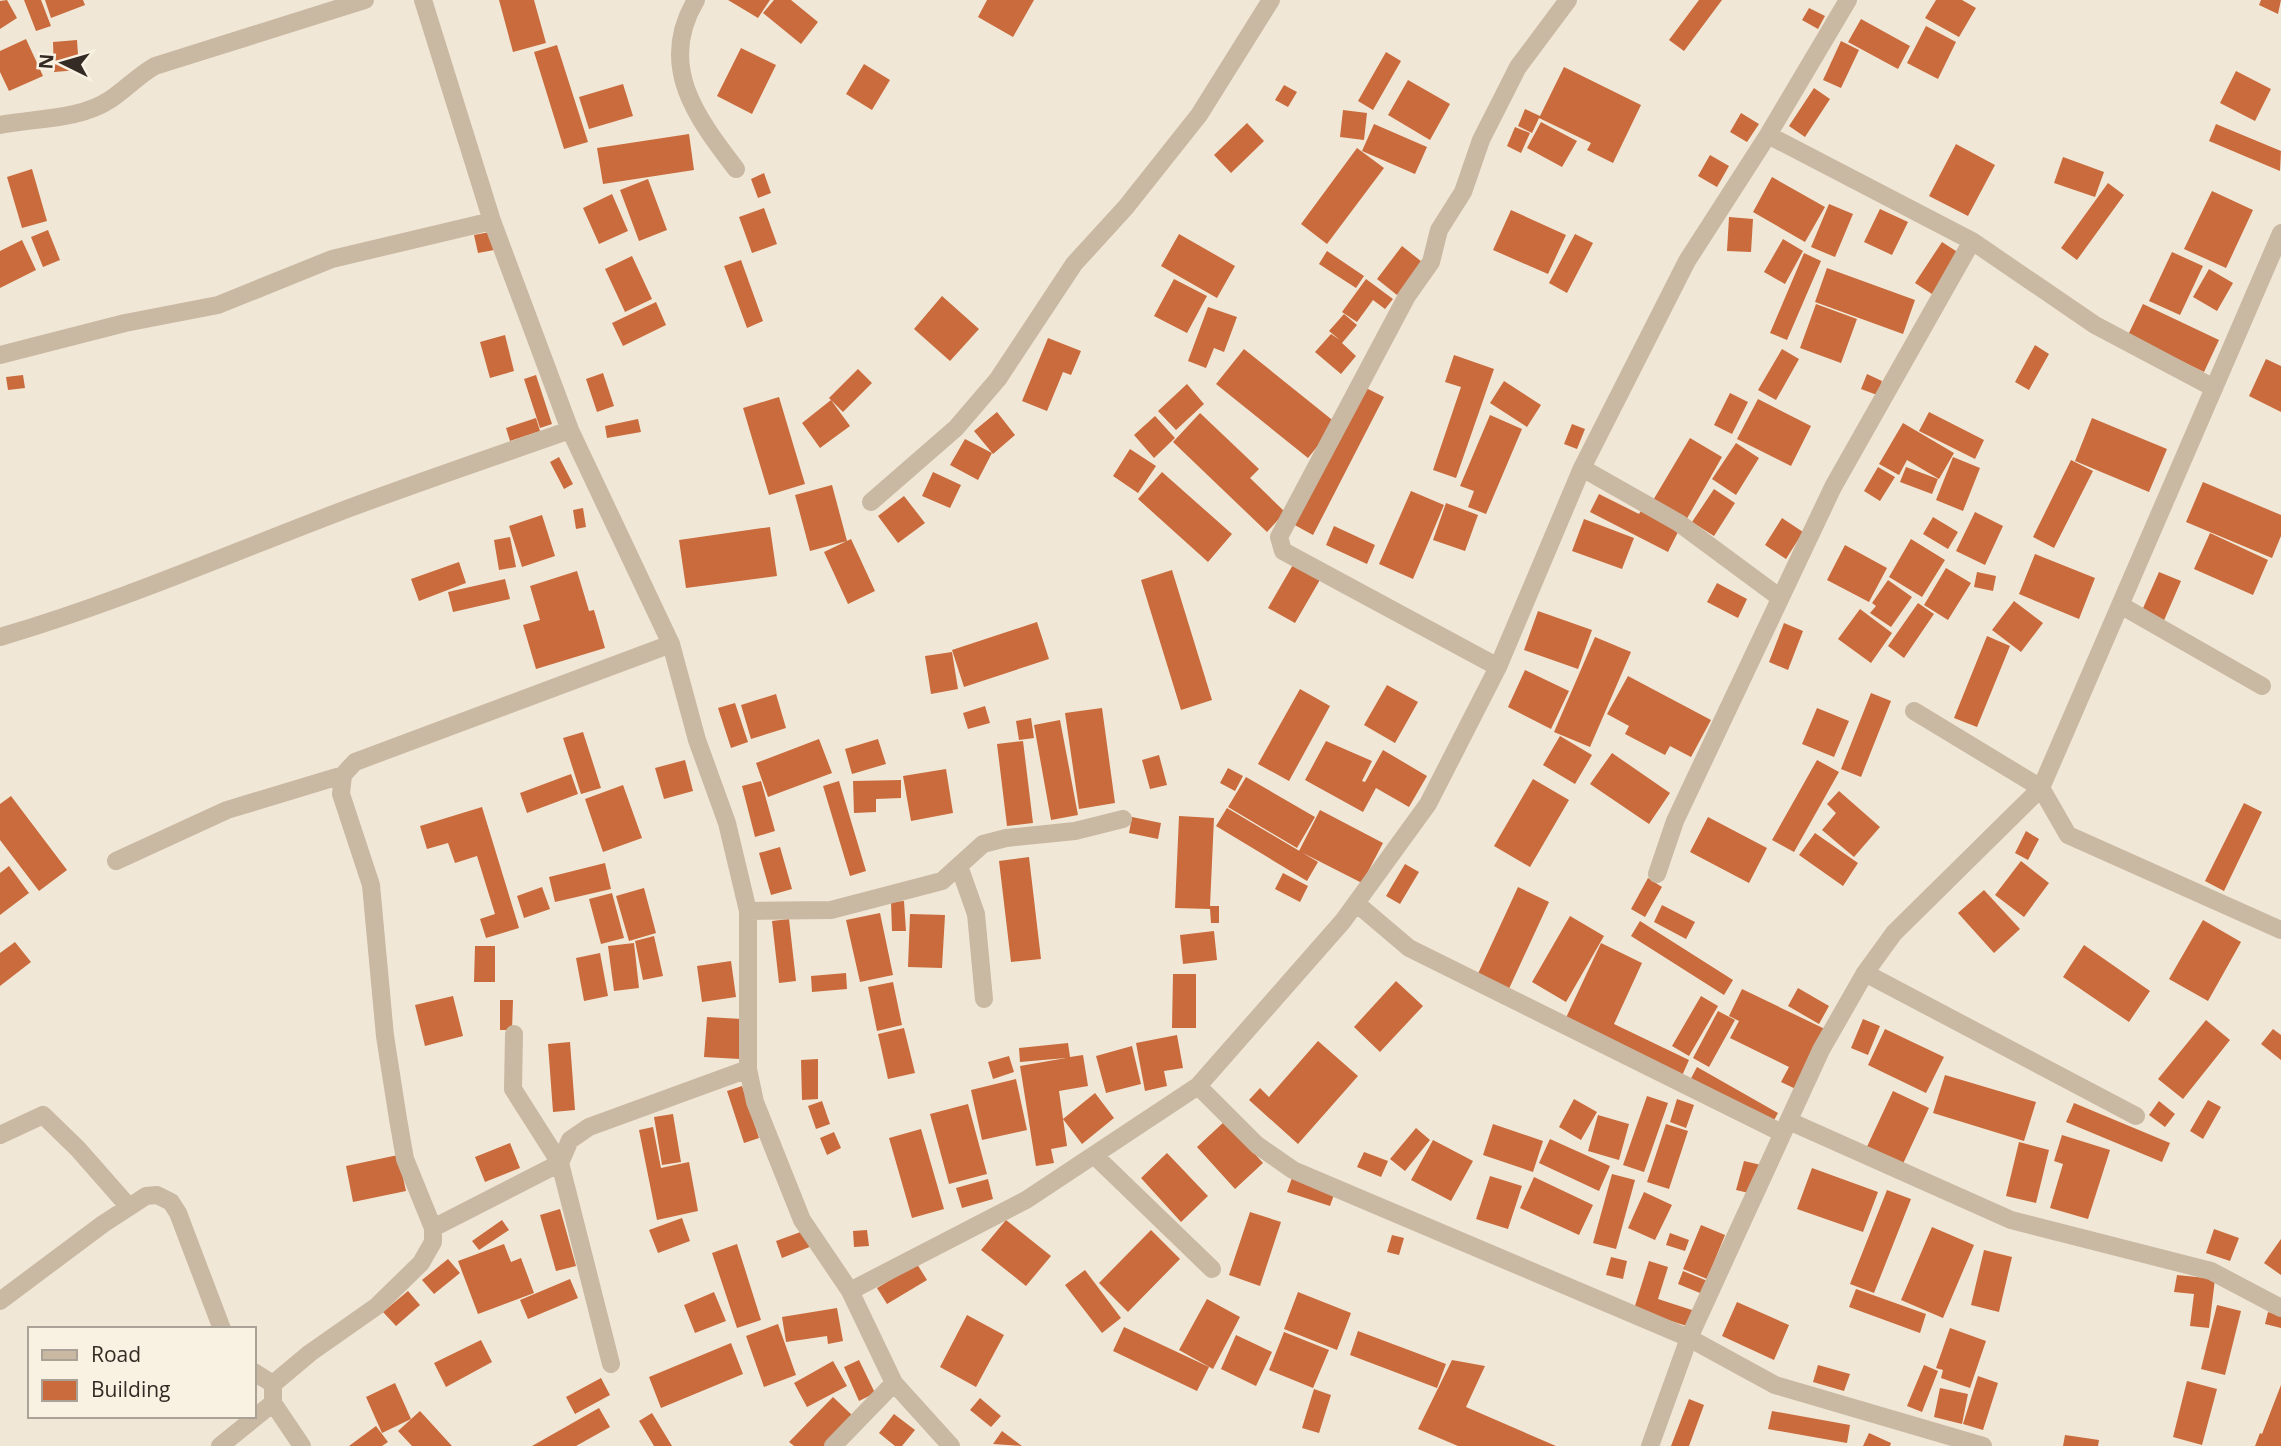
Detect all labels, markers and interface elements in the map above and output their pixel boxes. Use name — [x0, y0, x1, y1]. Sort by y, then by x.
north arrow — [28, 28, 98, 98]
text: N — [32, 53, 60, 70]
legend — [28, 1327, 256, 1418]
text: Road — [91, 1340, 141, 1368]
text: Building — [91, 1375, 170, 1403]

